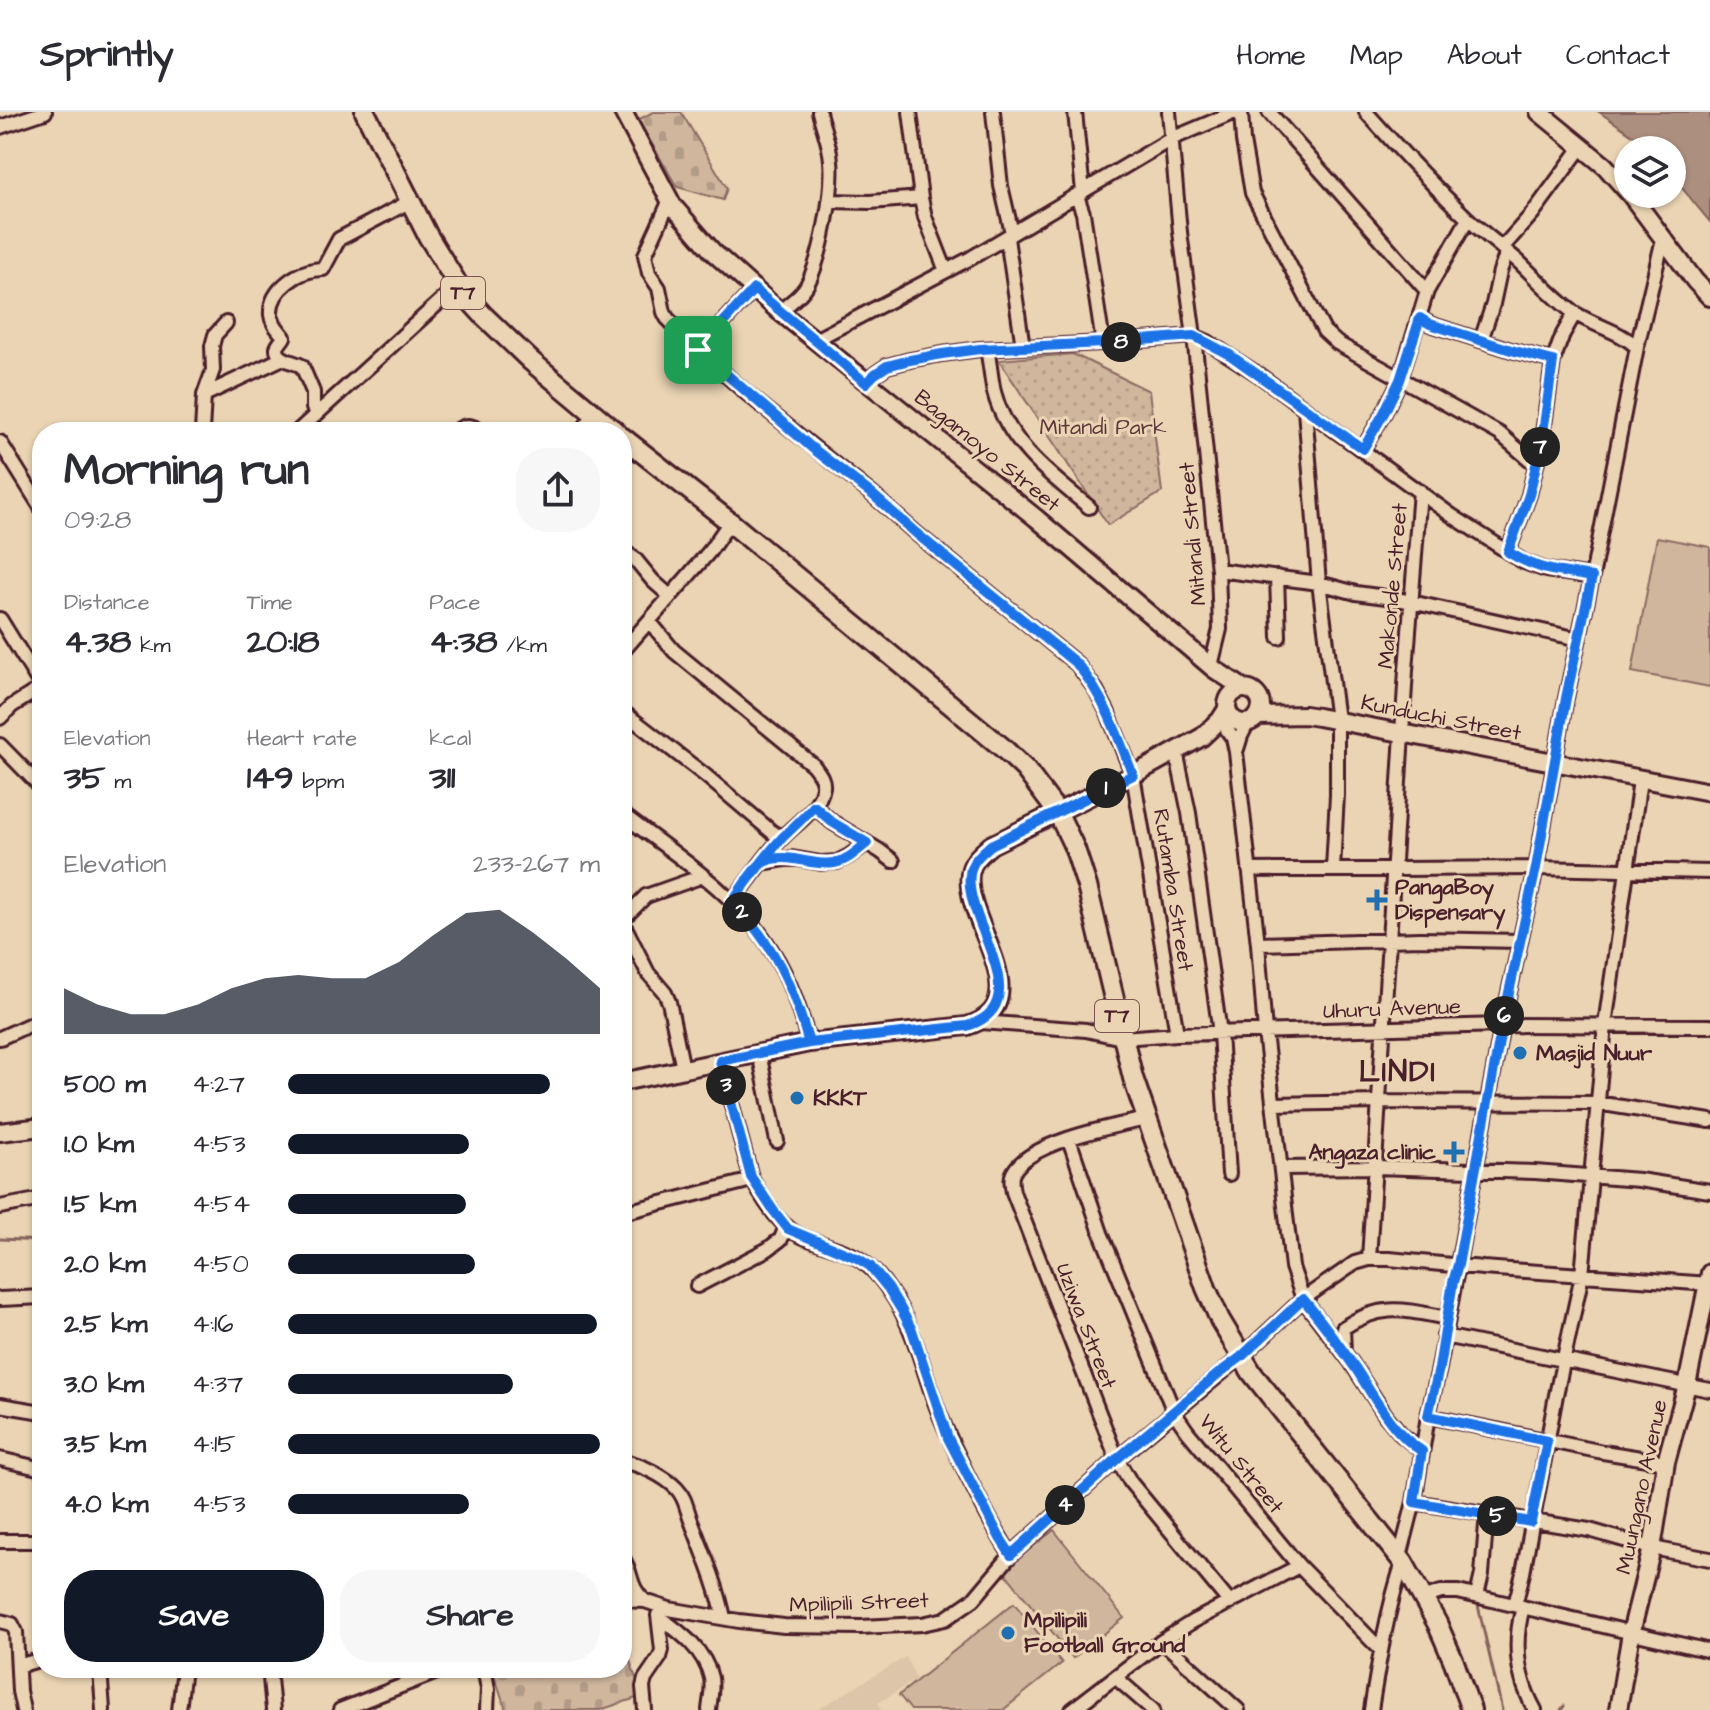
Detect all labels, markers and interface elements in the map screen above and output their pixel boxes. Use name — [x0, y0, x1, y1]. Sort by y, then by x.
text: Sprintly — [40, 29, 173, 81]
text: Home — [1236, 36, 1306, 75]
text: Map — [1350, 36, 1403, 75]
text: About — [1447, 36, 1522, 75]
text: Contact — [1566, 36, 1670, 75]
map controls — [1614, 136, 1686, 208]
button: layers — [1614, 136, 1686, 208]
road number: T7 — [441, 277, 485, 309]
pin — [664, 316, 732, 384]
pin: 8 — [1101, 322, 1141, 362]
text: 8 — [1114, 326, 1128, 357]
icon: arrive — [676, 328, 720, 372]
street label: Bagamoyo Street — [907, 382, 1067, 521]
park label: Mitandi Park — [1040, 412, 1167, 443]
pin: 7 — [1520, 427, 1560, 467]
text: 7 — [1533, 431, 1547, 462]
text: Morning run — [64, 441, 309, 502]
button: share — [516, 448, 600, 532]
street label: Mitandi Street — [1171, 461, 1215, 607]
text: 09:28 — [64, 502, 131, 538]
street label: Makonde Street — [1370, 502, 1416, 670]
text: Distance — [64, 587, 150, 618]
text: Time — [247, 587, 293, 618]
text: Pace — [429, 587, 480, 618]
text: 4.38 — [64, 618, 131, 666]
text: 20:18 — [247, 618, 320, 666]
text: 4:38 — [429, 618, 498, 666]
text: km — [131, 630, 171, 661]
text: /km — [498, 630, 547, 661]
street label: Kunduchi Street — [1358, 687, 1524, 749]
text: Elevation — [64, 723, 151, 754]
text: Heart rate — [247, 723, 357, 754]
text: kcal — [429, 723, 471, 754]
text: 35 — [64, 754, 105, 802]
text: 149 — [247, 754, 294, 802]
text: 311 — [429, 754, 455, 802]
text: m — [105, 766, 131, 797]
text: bpm — [294, 766, 344, 797]
pin: 1 — [1086, 768, 1126, 808]
text: 1 — [1105, 772, 1107, 803]
street label: Rutamba Street — [1145, 806, 1201, 974]
text: Elevation — [64, 846, 166, 882]
text: 233–267 m — [473, 846, 600, 882]
place label: PangaBoy Dispensary — [1395, 872, 1506, 930]
marker: PangaBoy Dispensary — [1366, 889, 1388, 911]
pin: 2 — [722, 892, 762, 932]
text: 2 — [736, 896, 748, 927]
street label: Uhuru Avenue — [1322, 991, 1462, 1027]
pin: 6 — [1484, 996, 1524, 1036]
road number: T7 — [1095, 1000, 1139, 1032]
text: 6 — [1497, 1000, 1511, 1031]
place label: Masjid Nuur — [1536, 1038, 1653, 1069]
marker: Masjid Nuur — [1511, 1044, 1529, 1062]
district label: LINDI — [1359, 1051, 1437, 1093]
pin: 3 — [706, 1065, 746, 1105]
text: 500 m — [64, 1066, 146, 1102]
text: 4:27 — [192, 1066, 245, 1102]
text: 3 — [720, 1069, 732, 1100]
place label: KKKT — [813, 1083, 868, 1114]
marker: KKKT — [788, 1089, 806, 1107]
text: 1.0 km — [64, 1126, 134, 1162]
text: 4:53 — [192, 1126, 246, 1162]
place label: Angaza clinic — [1309, 1137, 1436, 1169]
marker: Angaza clinic — [1443, 1141, 1465, 1163]
text: 1.5 km — [64, 1186, 136, 1222]
text: 4:54 — [192, 1186, 250, 1222]
text: 2.0 km — [64, 1246, 146, 1282]
text: 4:50 — [192, 1246, 249, 1282]
street label: Uziwa Street — [1048, 1259, 1124, 1393]
text: 2.5 km — [64, 1306, 148, 1342]
text: 4:16 — [192, 1306, 234, 1342]
text: 3.0 km — [64, 1366, 144, 1402]
text: 4:37 — [192, 1366, 243, 1402]
street label: Muungano Avenue — [1608, 1397, 1677, 1577]
street label: Witu Street — [1191, 1407, 1291, 1521]
text: 3.5 km — [64, 1426, 146, 1462]
text: 4:15 — [192, 1426, 236, 1462]
pin: 4 — [1045, 1485, 1085, 1525]
text: 4.0 km — [64, 1486, 148, 1522]
text: 4:53 — [192, 1486, 246, 1522]
text: 4 — [1058, 1489, 1072, 1520]
pin: 5 — [1477, 1496, 1517, 1536]
text: 5 — [1489, 1500, 1505, 1531]
button: Save — [64, 1570, 324, 1662]
button: Share — [340, 1570, 600, 1662]
street label: Mpilipili Street — [789, 1585, 929, 1621]
place label: Mpilipili Football Ground — [1024, 1605, 1186, 1661]
marker: Mpilipili Football Ground — [999, 1624, 1017, 1642]

